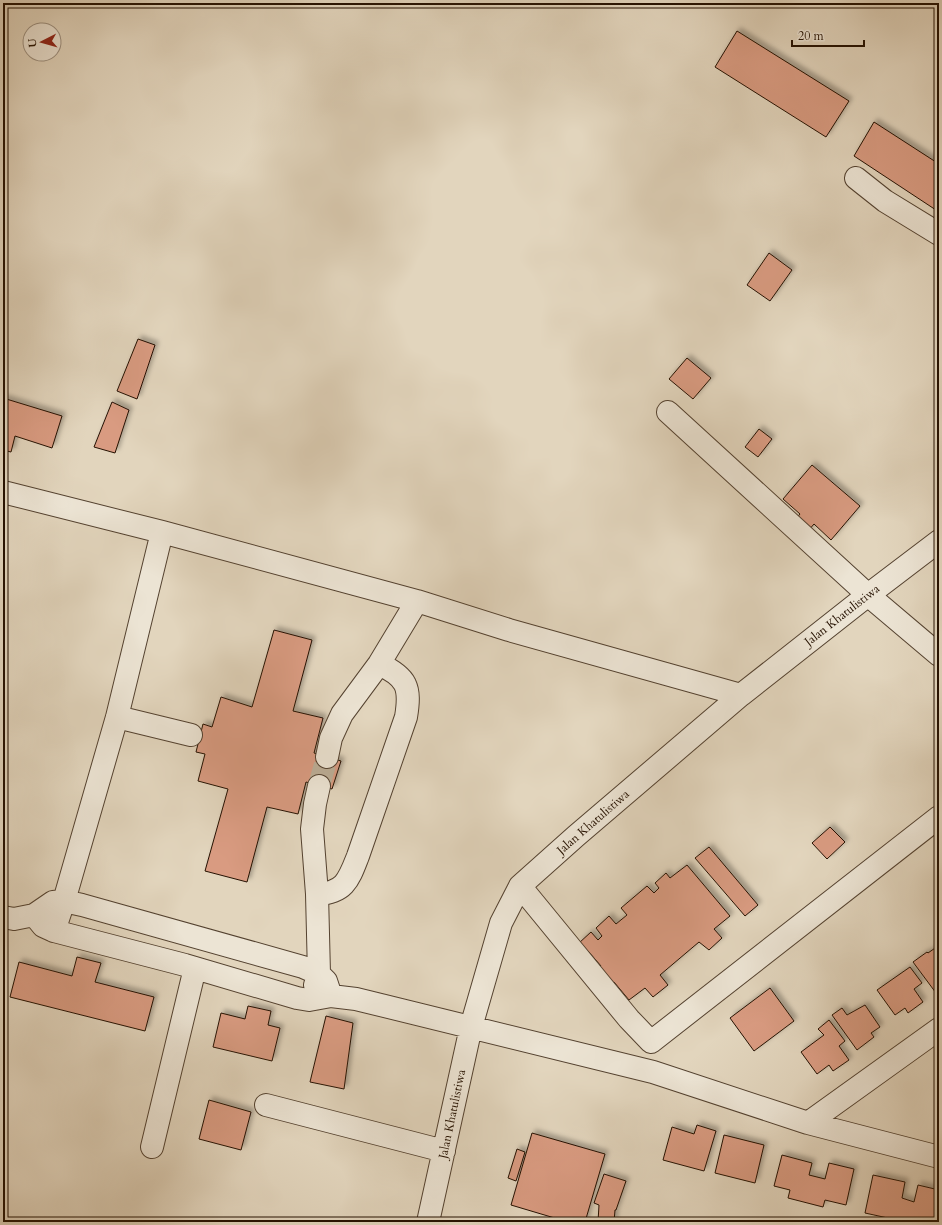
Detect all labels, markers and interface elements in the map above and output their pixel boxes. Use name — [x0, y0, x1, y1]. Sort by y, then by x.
north arrow — [22, 22, 62, 62]
scale bar — [792, 22, 864, 48]
text: 20 m — [798, 28, 825, 44]
text: U — [25, 38, 40, 48]
street label: Jalan Khatulistiwa — [800, 580, 883, 651]
street label: Jalan Khatulistiwa — [552, 786, 633, 859]
street label: Jalan Khatulistiwa — [434, 1067, 469, 1162]

